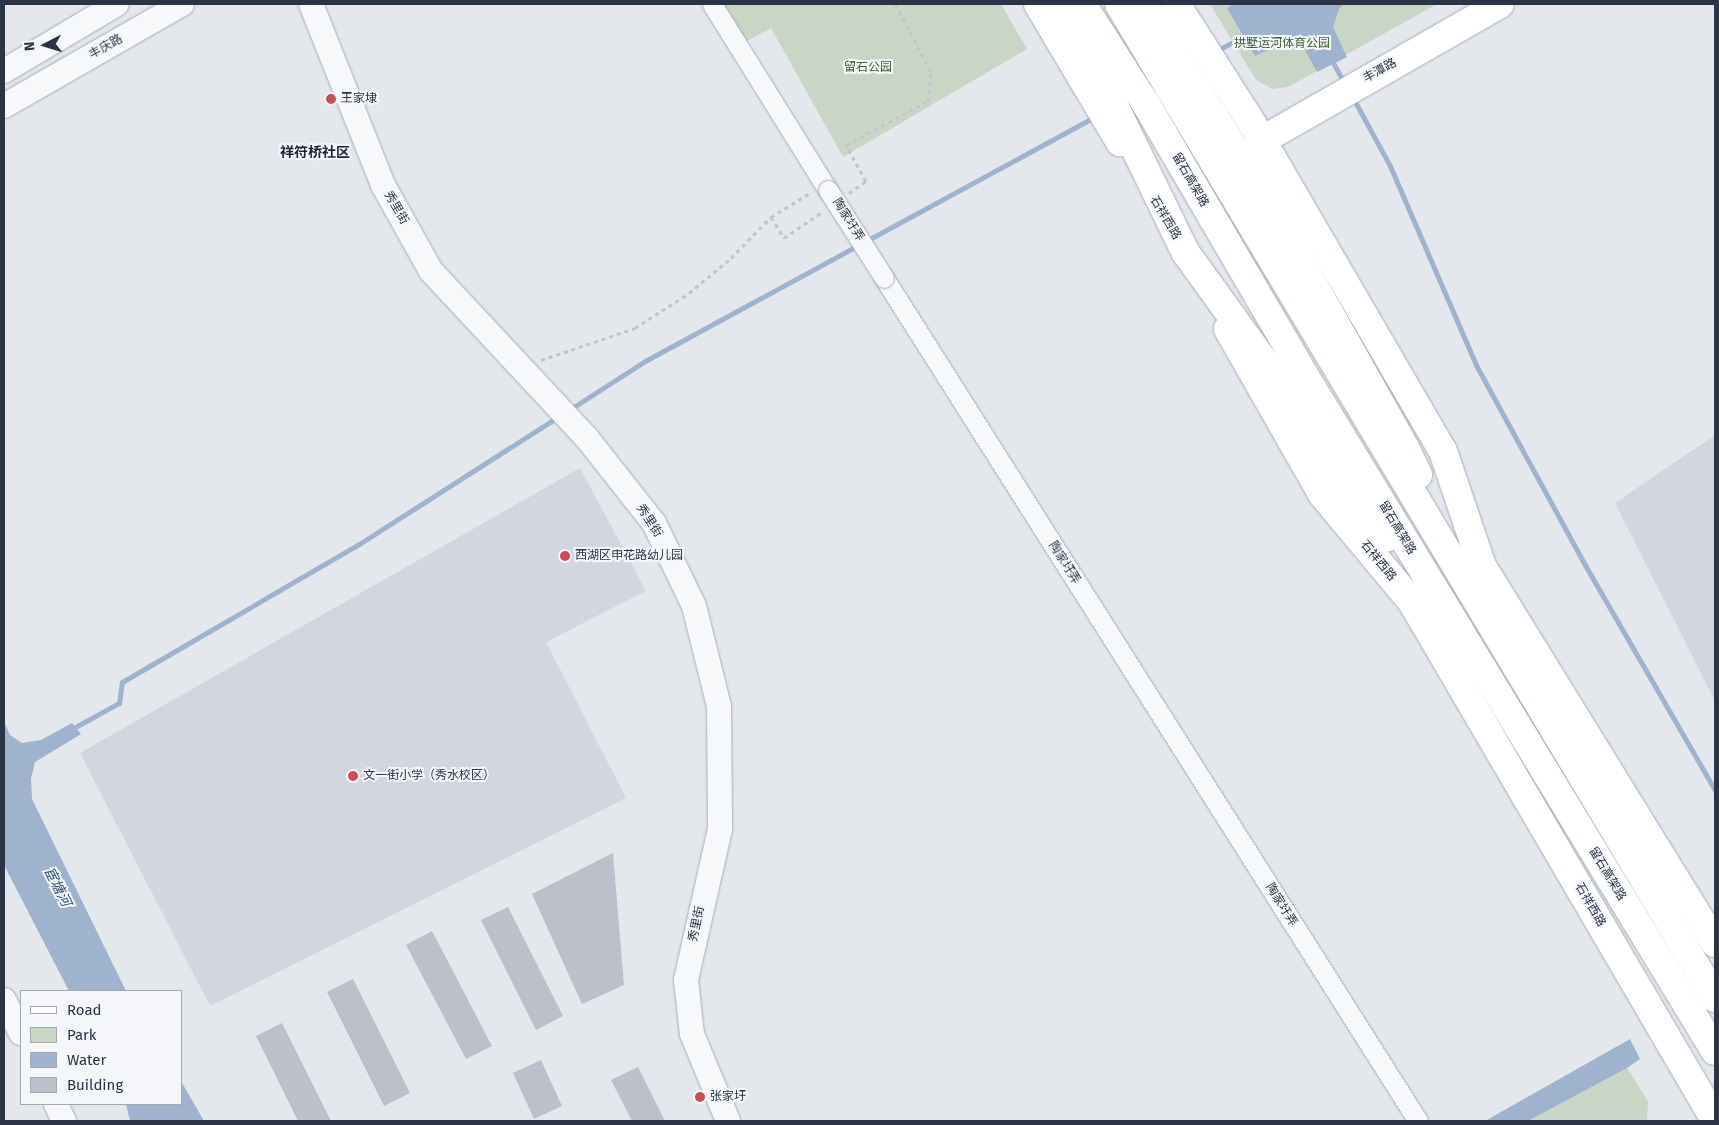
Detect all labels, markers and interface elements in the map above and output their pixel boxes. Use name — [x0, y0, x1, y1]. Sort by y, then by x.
north arrow — [20, 20, 70, 70]
street label: 丰庆路 — [87, 32, 125, 62]
park label: 拱墅运河体育公园 — [1234, 37, 1330, 51]
text: N — [21, 41, 38, 52]
street label: 丰潭路 — [1361, 56, 1399, 86]
park label: 留石公园 — [844, 61, 892, 75]
place label: 王家埭 — [341, 92, 377, 106]
marker: 王家埭 — [325, 93, 337, 105]
district label: 祥符桥社区 — [280, 145, 350, 161]
street label: 留石高架路 — [1169, 150, 1211, 210]
street label: 秀里街 — [381, 189, 411, 227]
street label: 石祥西路 — [1146, 194, 1184, 242]
street label: 陶家圩弄 — [829, 196, 867, 244]
street label: 留石高架路 — [1375, 499, 1419, 557]
street label: 秀里街 — [633, 502, 665, 540]
street label: 石祥西路 — [1357, 538, 1399, 584]
street label: 陶家圩弄 — [1045, 539, 1083, 587]
place label: 西湖区申花路幼儿园 — [575, 549, 683, 563]
marker: 西湖区申花路幼儿园 — [559, 550, 571, 562]
place label: 文一街小学（秀水校区） — [363, 769, 495, 783]
marker: 文一街小学（秀水校区） — [347, 770, 359, 782]
street label: 留石高架路 — [1585, 845, 1629, 903]
water label: 宦塘河 — [40, 864, 74, 910]
street label: 陶家圩弄 — [1262, 881, 1300, 929]
street label: 石祥西路 — [1572, 881, 1608, 929]
street label: 秀里街 — [686, 905, 708, 943]
legend — [20, 990, 182, 1105]
text: Road — [67, 1001, 102, 1019]
text: Park — [67, 1026, 97, 1044]
text: Water — [67, 1051, 106, 1069]
text: Building — [67, 1076, 123, 1094]
place label: 张家圩 — [710, 1090, 746, 1104]
marker: 张家圩 — [694, 1091, 706, 1103]

